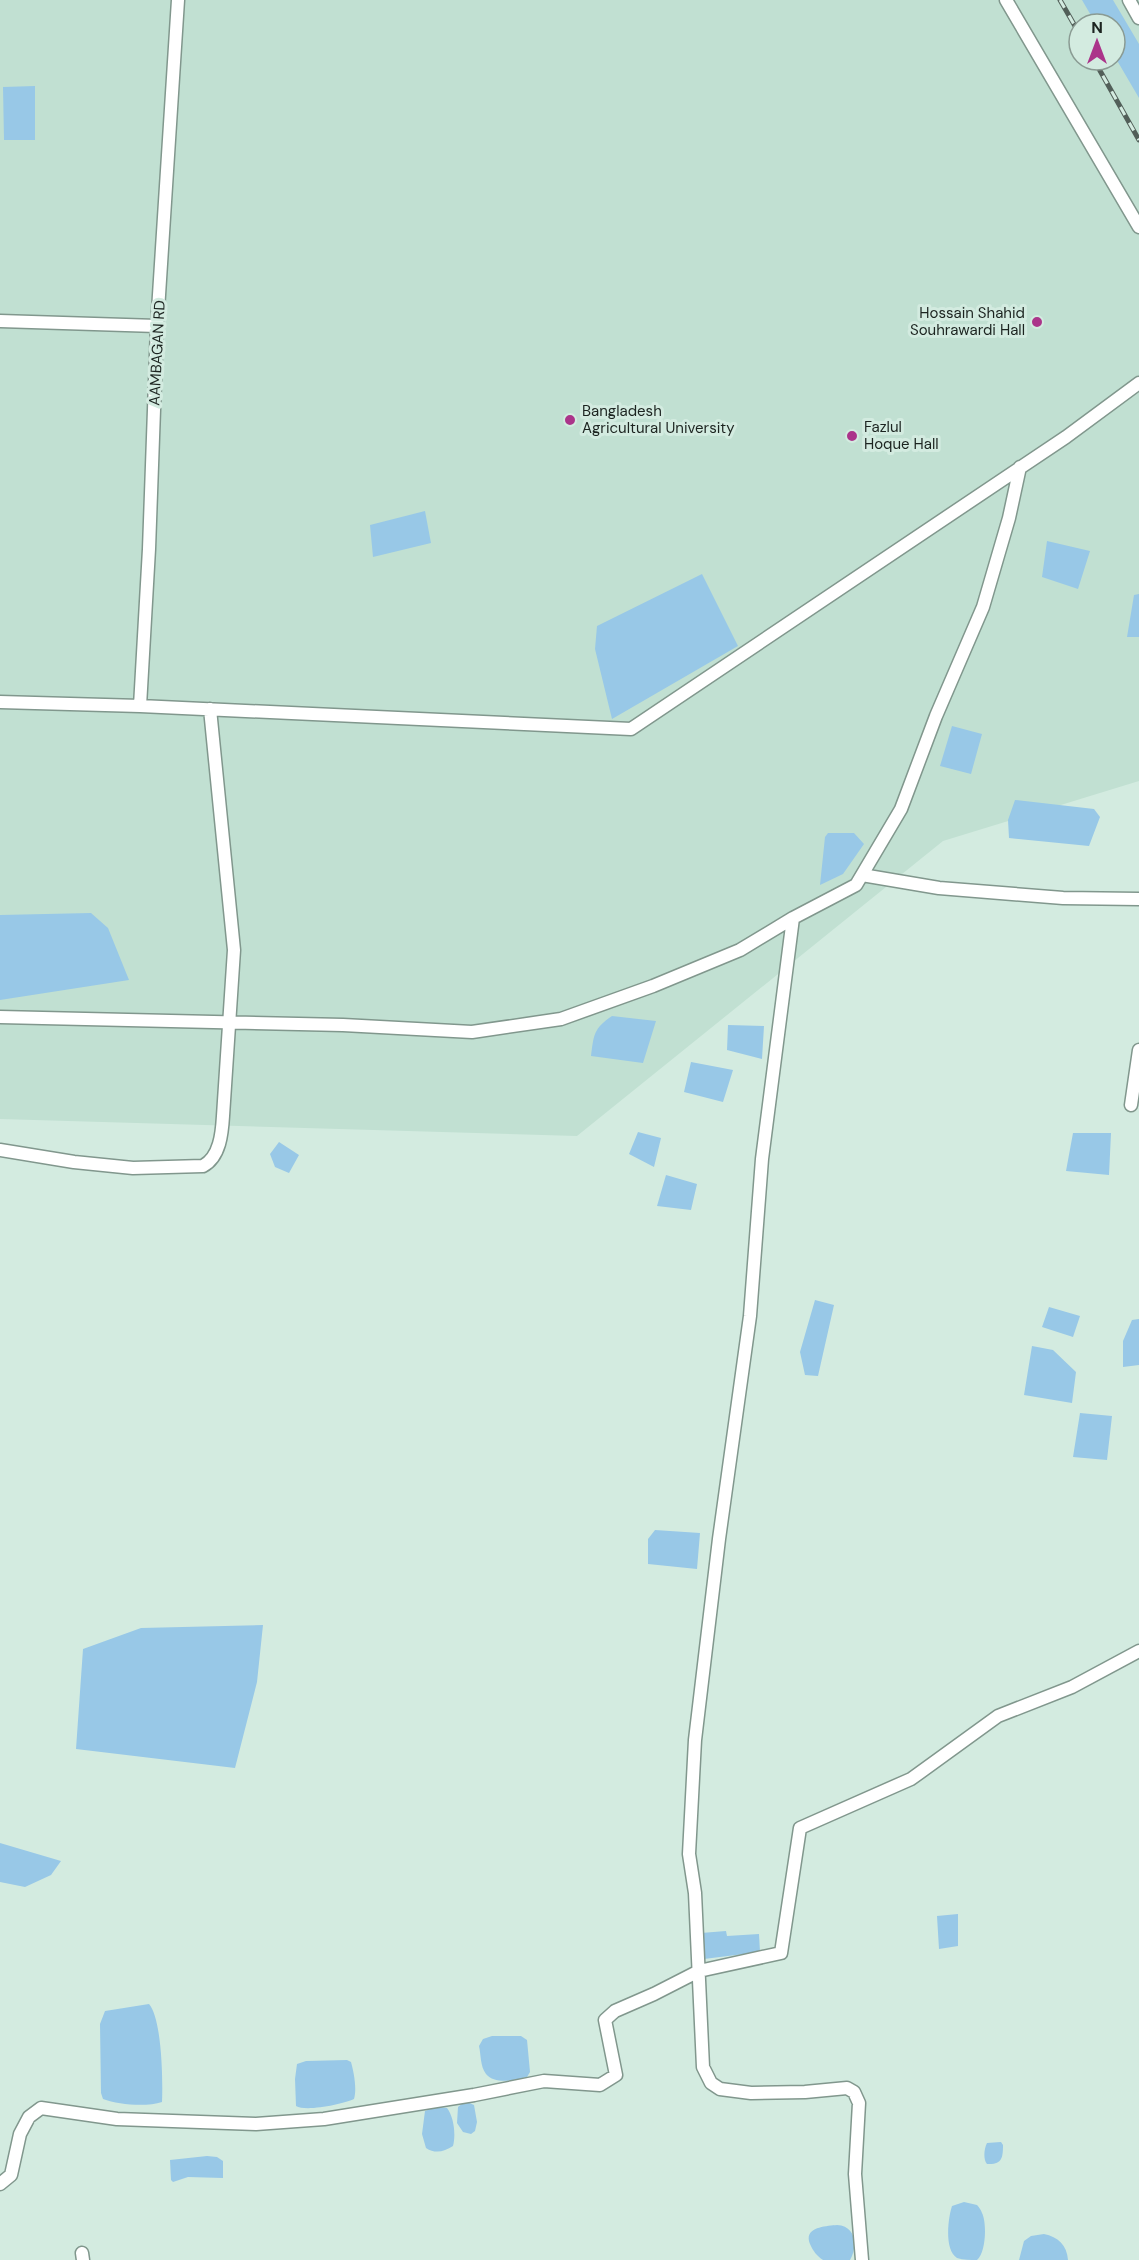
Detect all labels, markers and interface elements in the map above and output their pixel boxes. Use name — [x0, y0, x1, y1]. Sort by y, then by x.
north arrow — [1067, 12, 1127, 72]
text: N — [1091, 17, 1103, 38]
street label: AAMBAGAN RD — [144, 300, 170, 406]
place label: Hossain Shahid Souhrawardi Hall — [910, 303, 1025, 340]
marker: Hossain Shahid Souhrawardi Hall — [1030, 315, 1044, 329]
place label: Bangladesh Agricultural University — [582, 401, 735, 438]
marker: Bangladesh Agricultural University — [563, 413, 577, 427]
place label: Fazlul Hoque Hall — [864, 417, 939, 454]
marker: Fazlul Hoque Hall — [845, 429, 859, 443]

